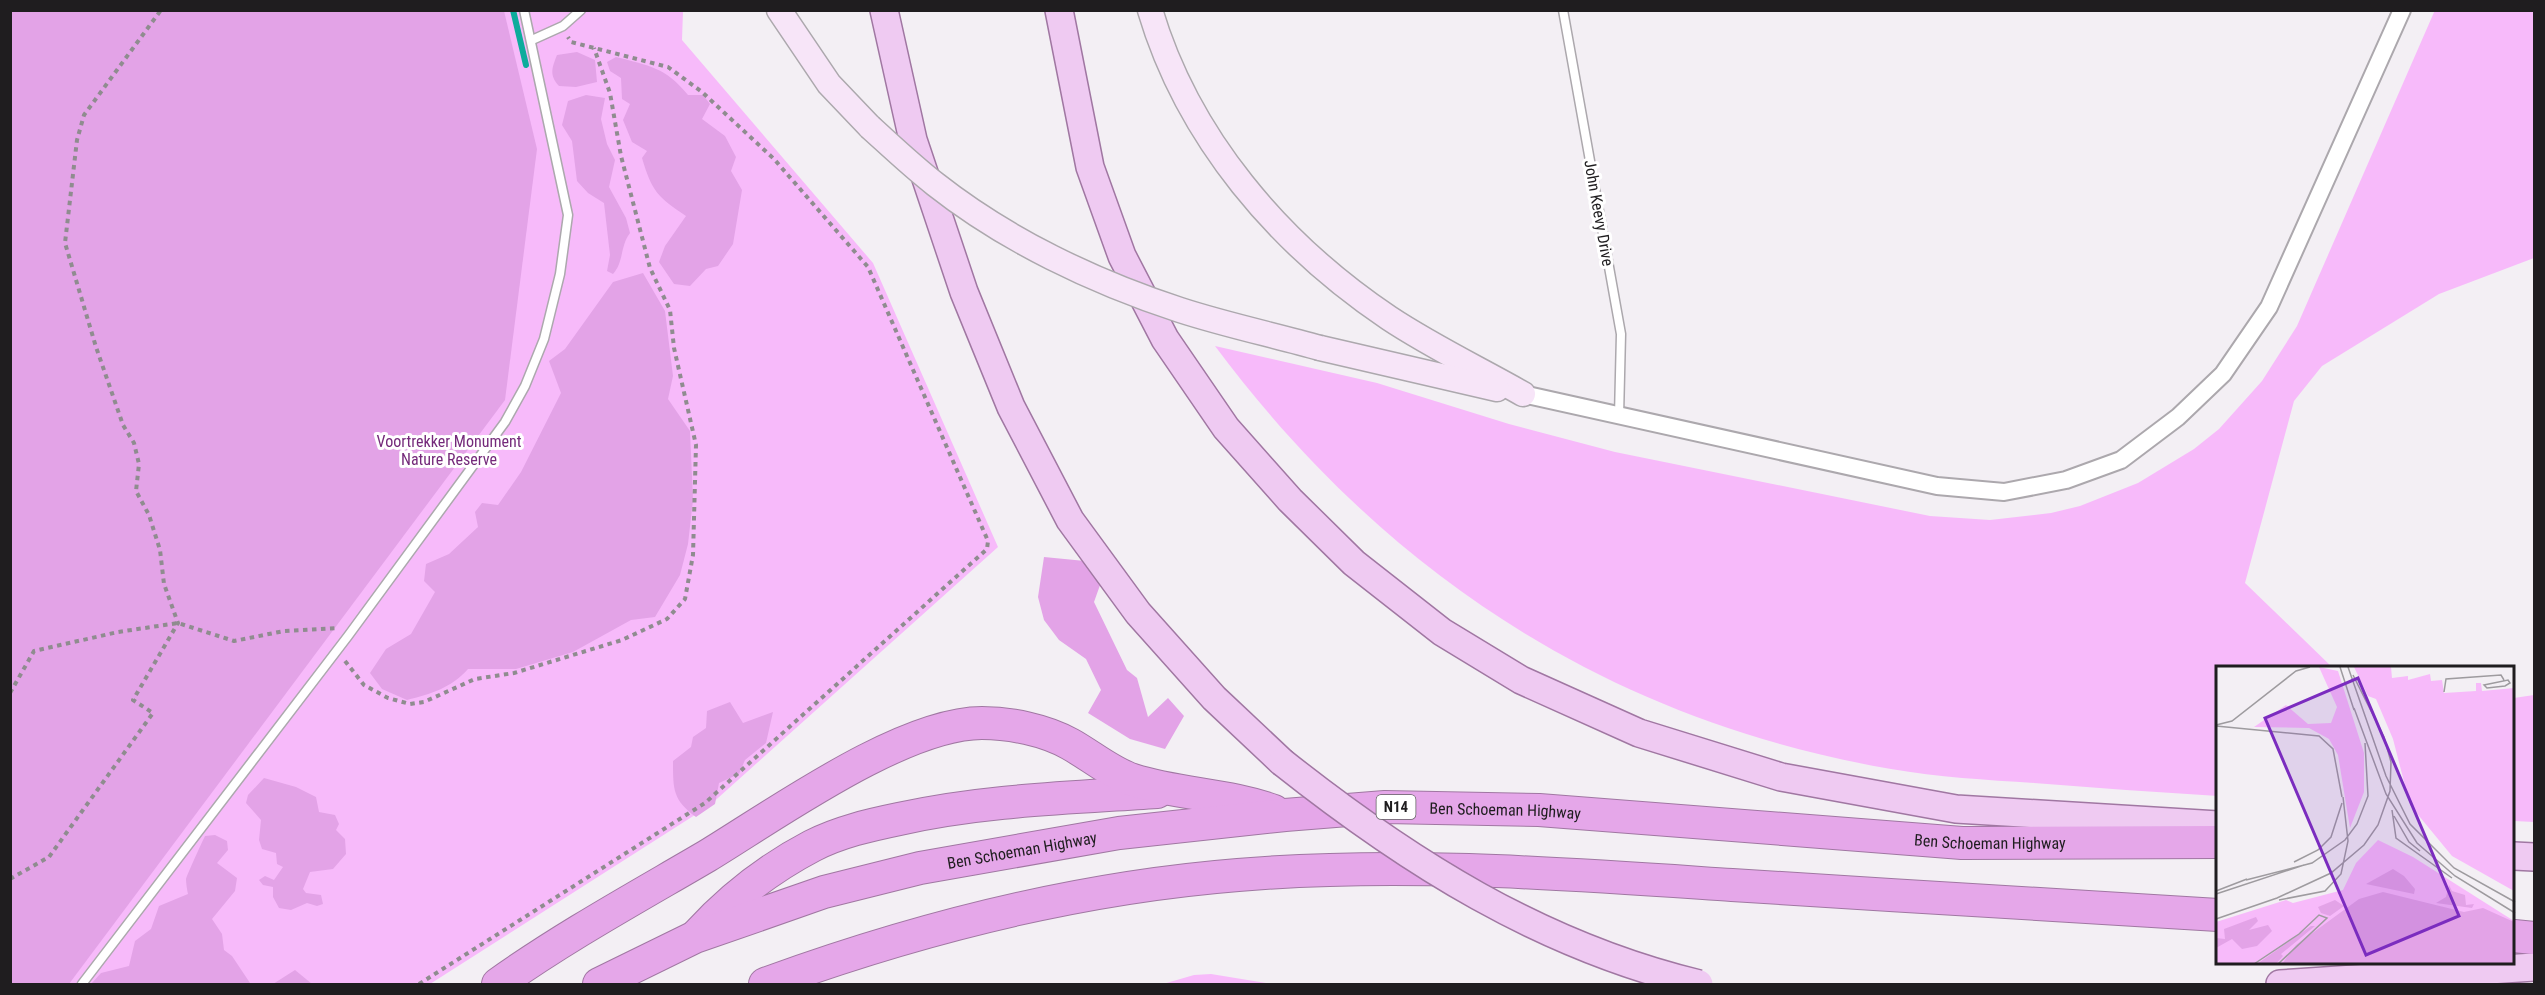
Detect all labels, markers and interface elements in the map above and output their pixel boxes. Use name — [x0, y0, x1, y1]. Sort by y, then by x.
street label: John Keevy Drive — [1580, 158, 1618, 268]
park label: Voortrekker Monument Nature Reserve — [377, 432, 522, 469]
inset map — [2216, 666, 2515, 965]
road number: N14 — [1376, 795, 1416, 819]
street label: Ben Schoeman Highway — [1429, 798, 1582, 823]
street label: Ben Schoeman Highway — [946, 828, 1099, 873]
street label: Ben Schoeman Highway — [1913, 830, 2066, 853]

